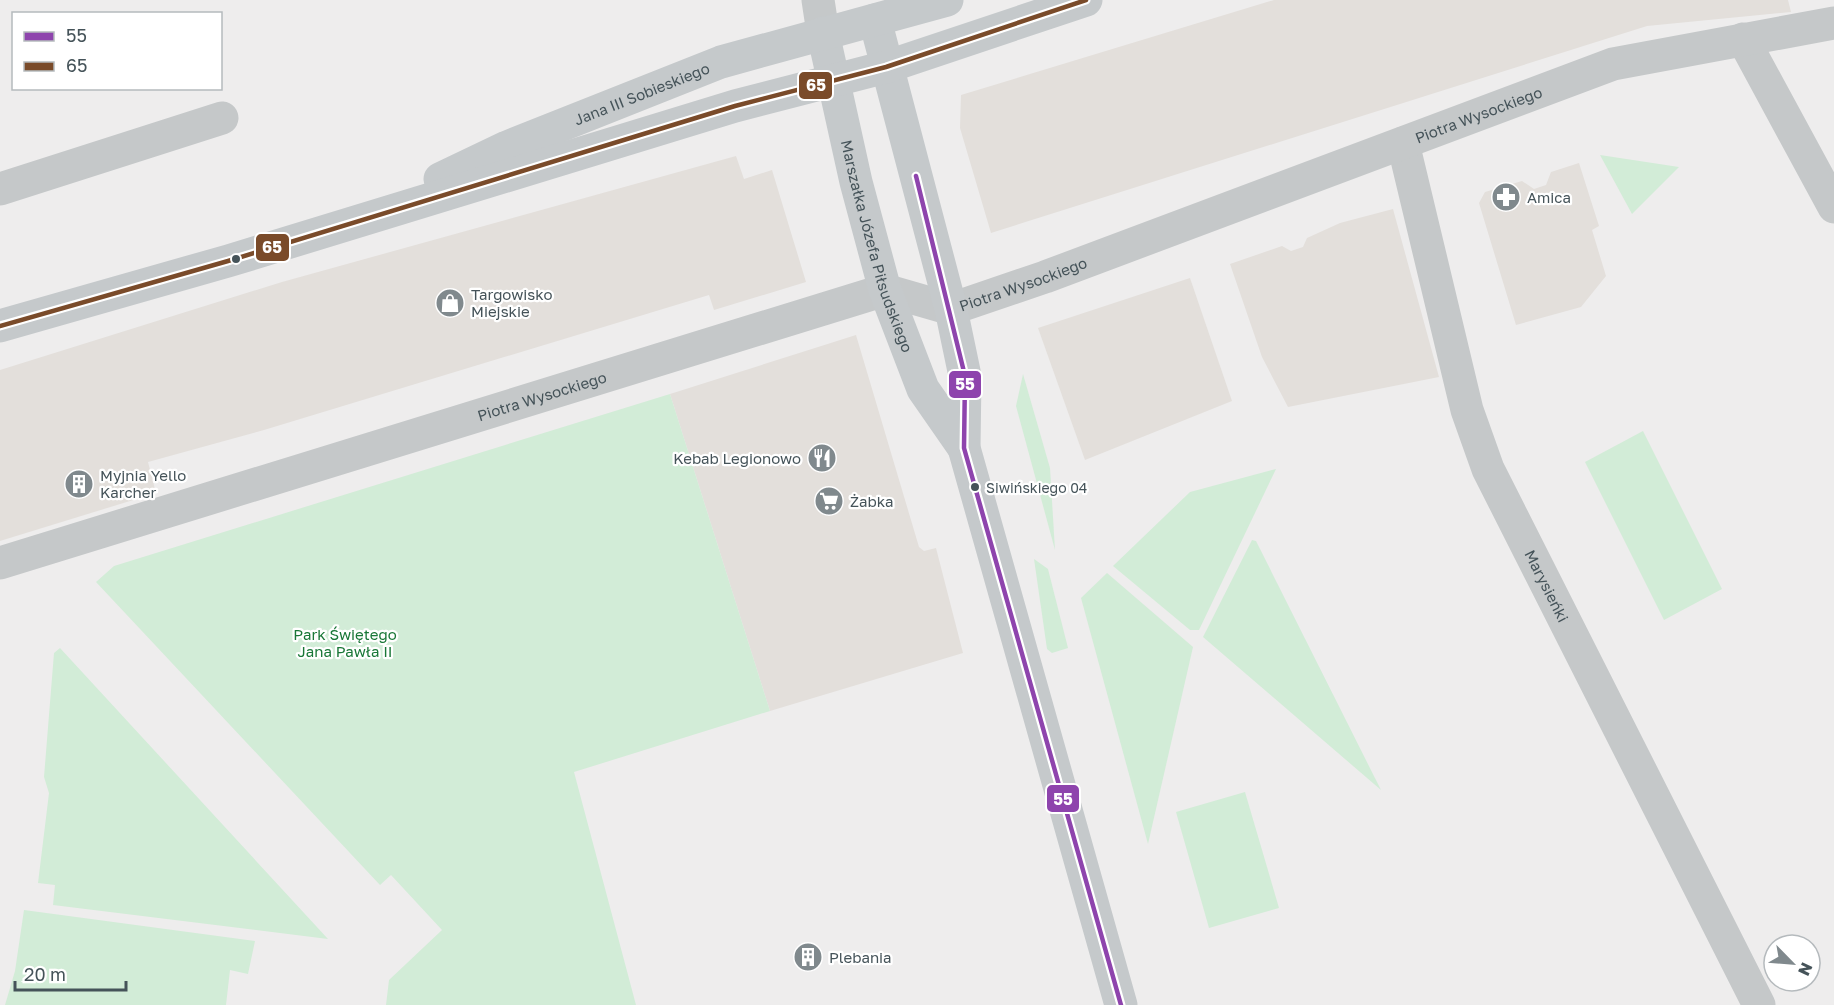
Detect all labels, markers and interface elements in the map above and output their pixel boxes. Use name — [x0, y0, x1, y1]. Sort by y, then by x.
legend — [12, 12, 222, 90]
text: 55 — [66, 24, 87, 46]
text: 65 — [66, 54, 87, 76]
street label: Jana III Sobieskiego — [571, 59, 712, 129]
line badge: 65 — [798, 71, 833, 100]
text: 65 — [806, 75, 826, 95]
street label: Piotra Wysockiego — [1412, 82, 1544, 146]
street label: Marszałka Józefa Piłsudskiego — [838, 138, 917, 355]
pharmacy icon: Amica — [1490, 181, 1522, 213]
place label: Amica — [1527, 188, 1571, 206]
line badge: 65 — [255, 233, 290, 262]
text: 65 — [262, 237, 282, 257]
unlabelled marker — [230, 253, 242, 265]
street label: Piotra Wysockiego — [957, 253, 1089, 315]
place label: Targowisko Miejskie — [471, 285, 553, 320]
shop icon: Targowisko Miejskie — [434, 287, 466, 319]
street label: Piotra Wysockiego — [475, 367, 609, 424]
line badge: 55 — [948, 370, 982, 399]
text: 55 — [955, 374, 975, 394]
restaurant icon: Kebab Legionowo — [806, 442, 838, 474]
place label: Kebab Legionowo — [673, 449, 801, 467]
place label: Myjnia Yello Karcher — [100, 466, 186, 501]
building icon: Myjnia Yello Karcher — [63, 468, 95, 500]
place label: Siwińskiego 04 — [986, 479, 1087, 496]
marker: Siwińskiego 04 — [969, 481, 981, 493]
supermarket icon: Żabka — [813, 485, 845, 517]
place label: Żabka — [850, 492, 894, 510]
street label: Marysieńki — [1521, 547, 1573, 625]
park label: Park Świętego Jana Pawła II — [293, 625, 397, 660]
line badge: 55 — [1046, 784, 1080, 813]
text: 55 — [1053, 789, 1073, 809]
north arrow — [1762, 933, 1822, 993]
building icon: Plebania — [792, 941, 824, 973]
place label: Plebania — [829, 948, 892, 966]
scale bar — [15, 954, 126, 992]
text: N — [1794, 960, 1817, 979]
text: 20 m — [24, 963, 66, 985]

